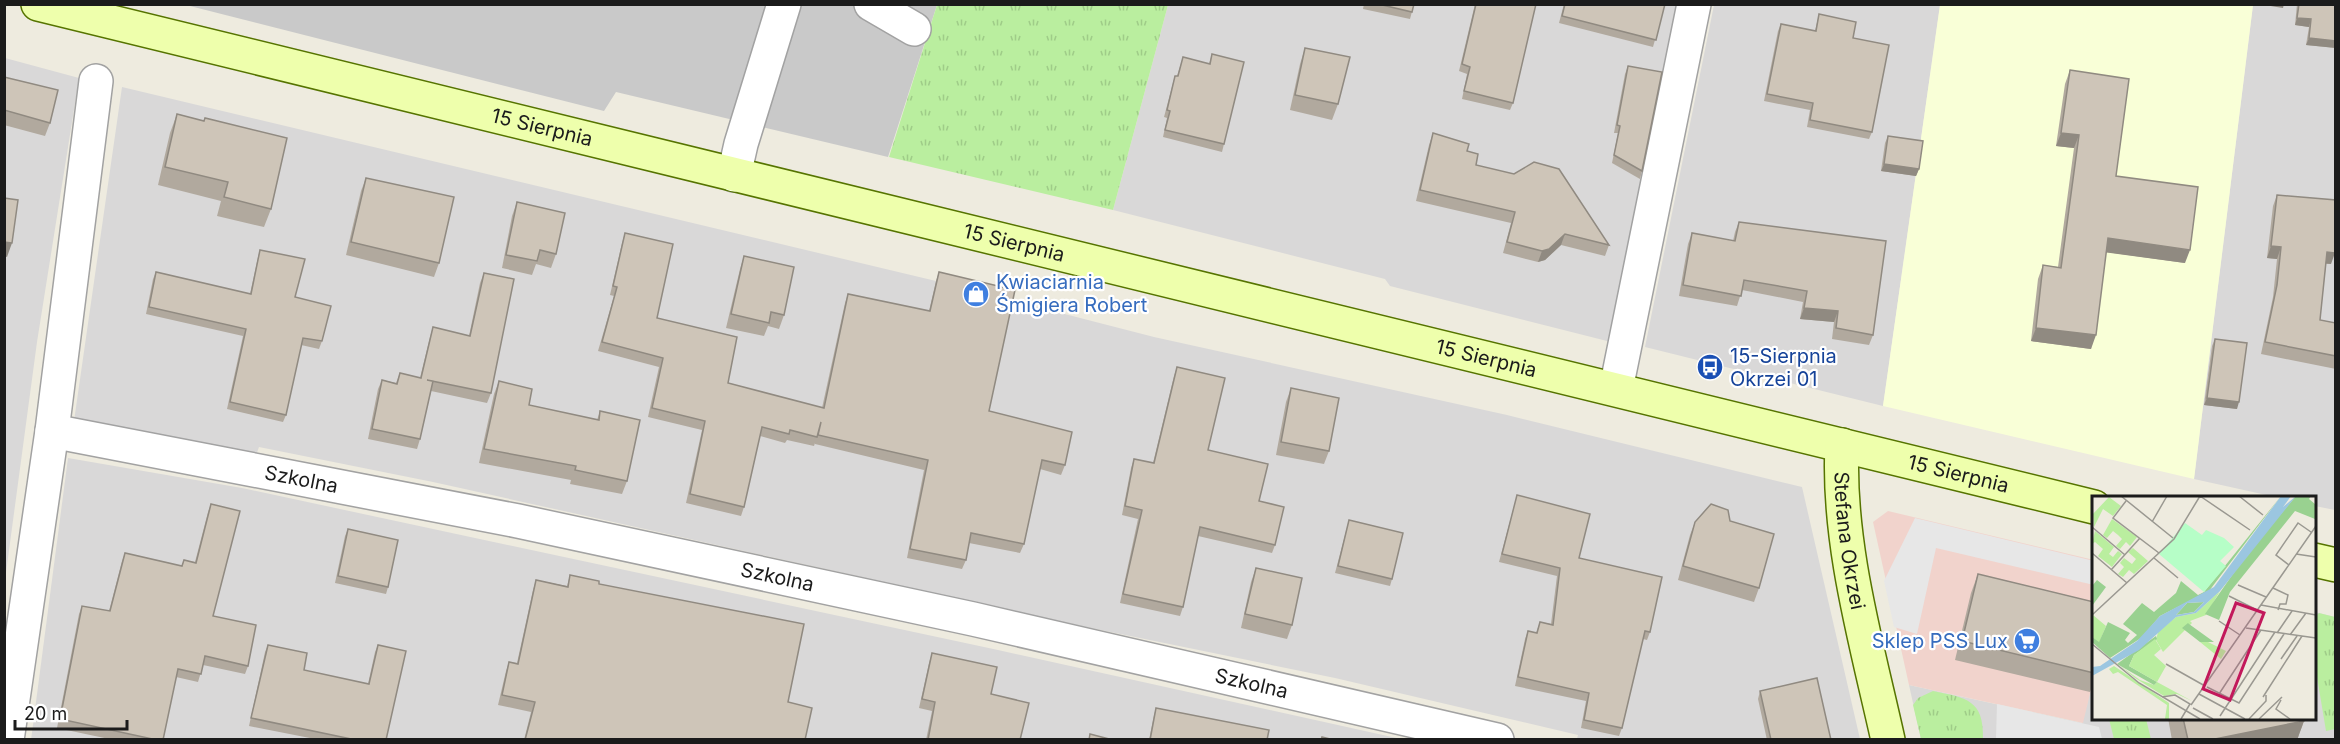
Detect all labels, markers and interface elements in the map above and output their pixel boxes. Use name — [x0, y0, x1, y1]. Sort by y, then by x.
street label: 15 Sierpnia — [489, 103, 595, 151]
street label: 15 Sierpnia — [961, 219, 1067, 267]
place label: Kwiaciarnia Śmigiera Robert — [996, 270, 1148, 317]
shop icon: Kwiaciarnia Śmigiera Robert — [961, 279, 991, 309]
street label: 15 Sierpnia — [1433, 334, 1539, 382]
place label: 15-Sierpnia Okrzei 01 — [1730, 344, 1837, 391]
bus stop icon: 15-Sierpnia Okrzei 01 — [1695, 352, 1725, 382]
street label: 15 Sierpnia — [1905, 450, 2011, 498]
street label: Szkolna — [263, 460, 340, 498]
street label: Stefana Okrzei — [1829, 471, 1870, 612]
inset map — [2092, 496, 2316, 720]
street label: Szkolna — [739, 557, 816, 596]
supermarket icon: Sklep PSS Lux — [2012, 626, 2042, 656]
place label: Sklep PSS Lux — [1872, 629, 2008, 653]
street label: Szkolna — [1213, 663, 1291, 703]
scale bar — [15, 693, 128, 731]
text: 20 m — [24, 703, 67, 724]

